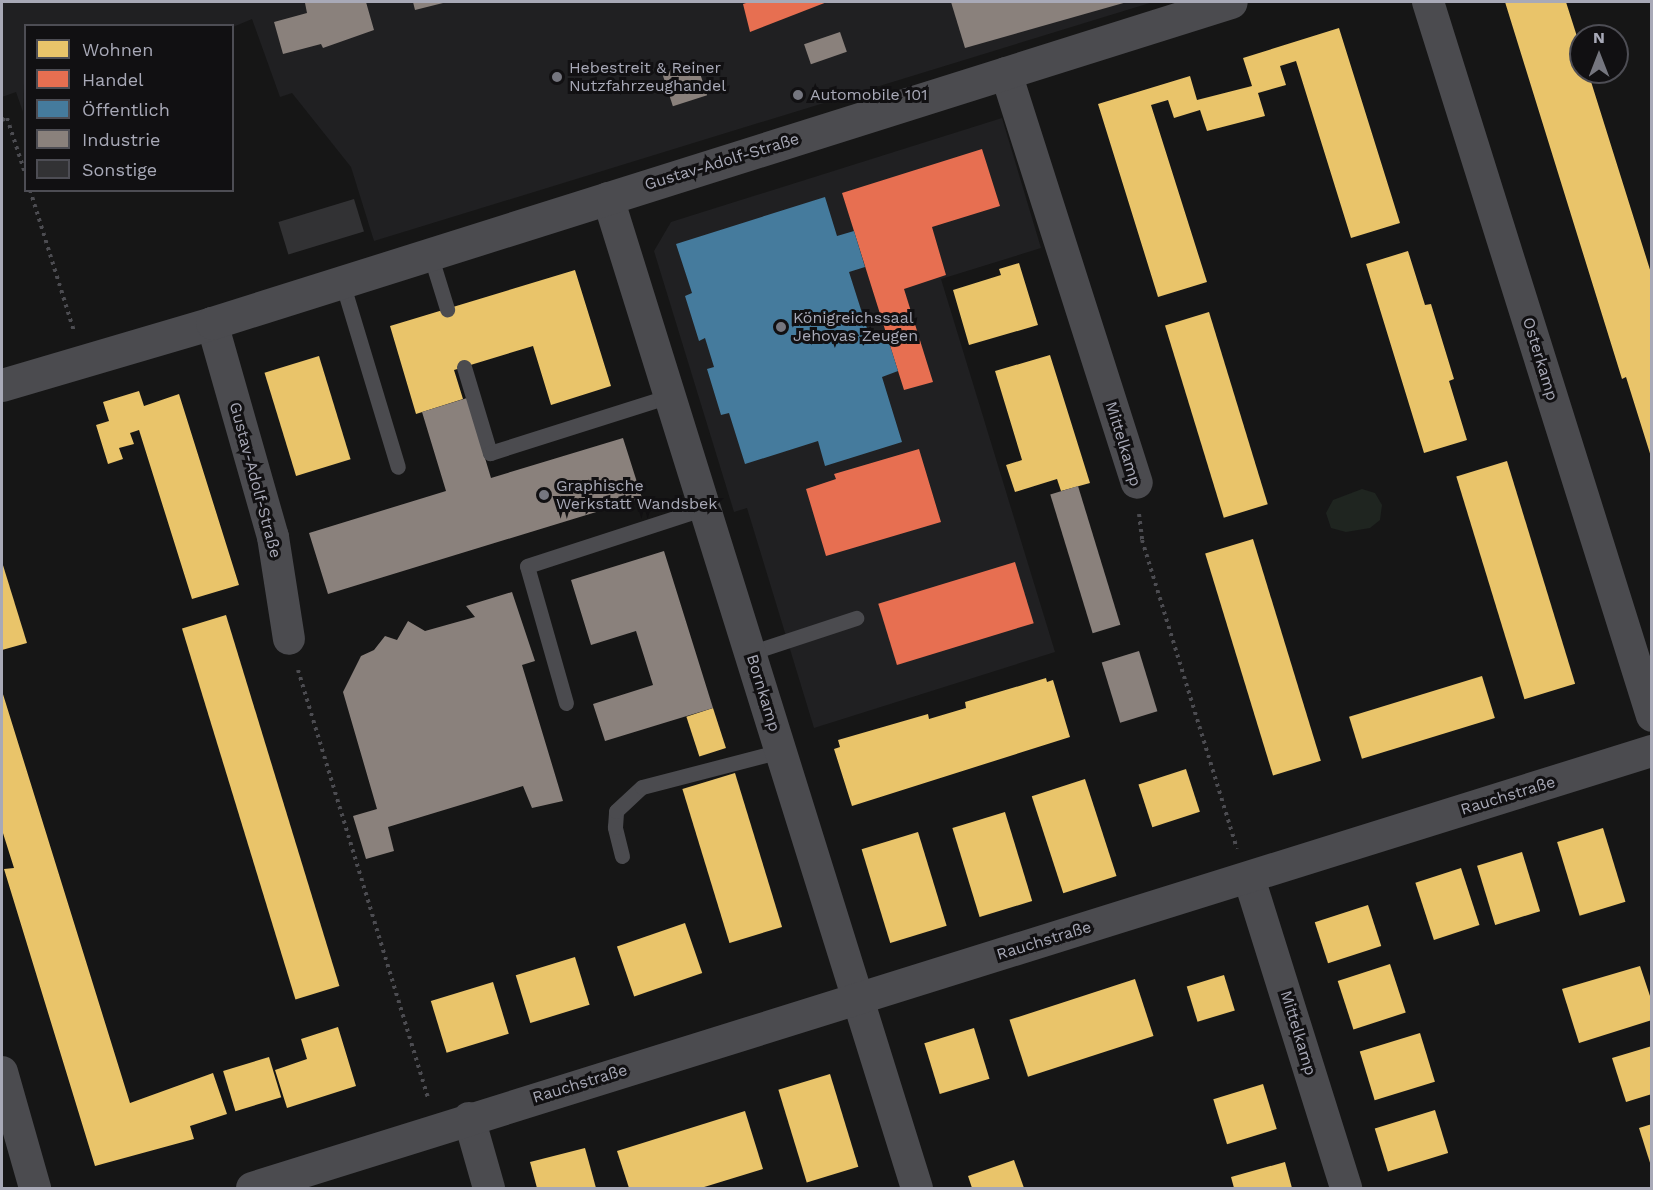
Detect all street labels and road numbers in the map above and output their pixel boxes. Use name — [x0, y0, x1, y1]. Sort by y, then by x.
street label: Gustav-Adolf-Straße — [642, 129, 802, 195]
street label: Osterkamp — [1518, 315, 1562, 403]
street label: Mittelkamp — [1101, 399, 1145, 489]
street label: Gustav-Adolf-Straße — [225, 400, 285, 560]
street label: Bornkamp — [742, 652, 784, 734]
street label: Rauchstraße — [1458, 772, 1558, 820]
street label: Rauchstraße — [994, 917, 1094, 965]
street label: Mittelkamp — [1276, 988, 1320, 1078]
street label: Rauchstraße — [530, 1060, 630, 1108]

